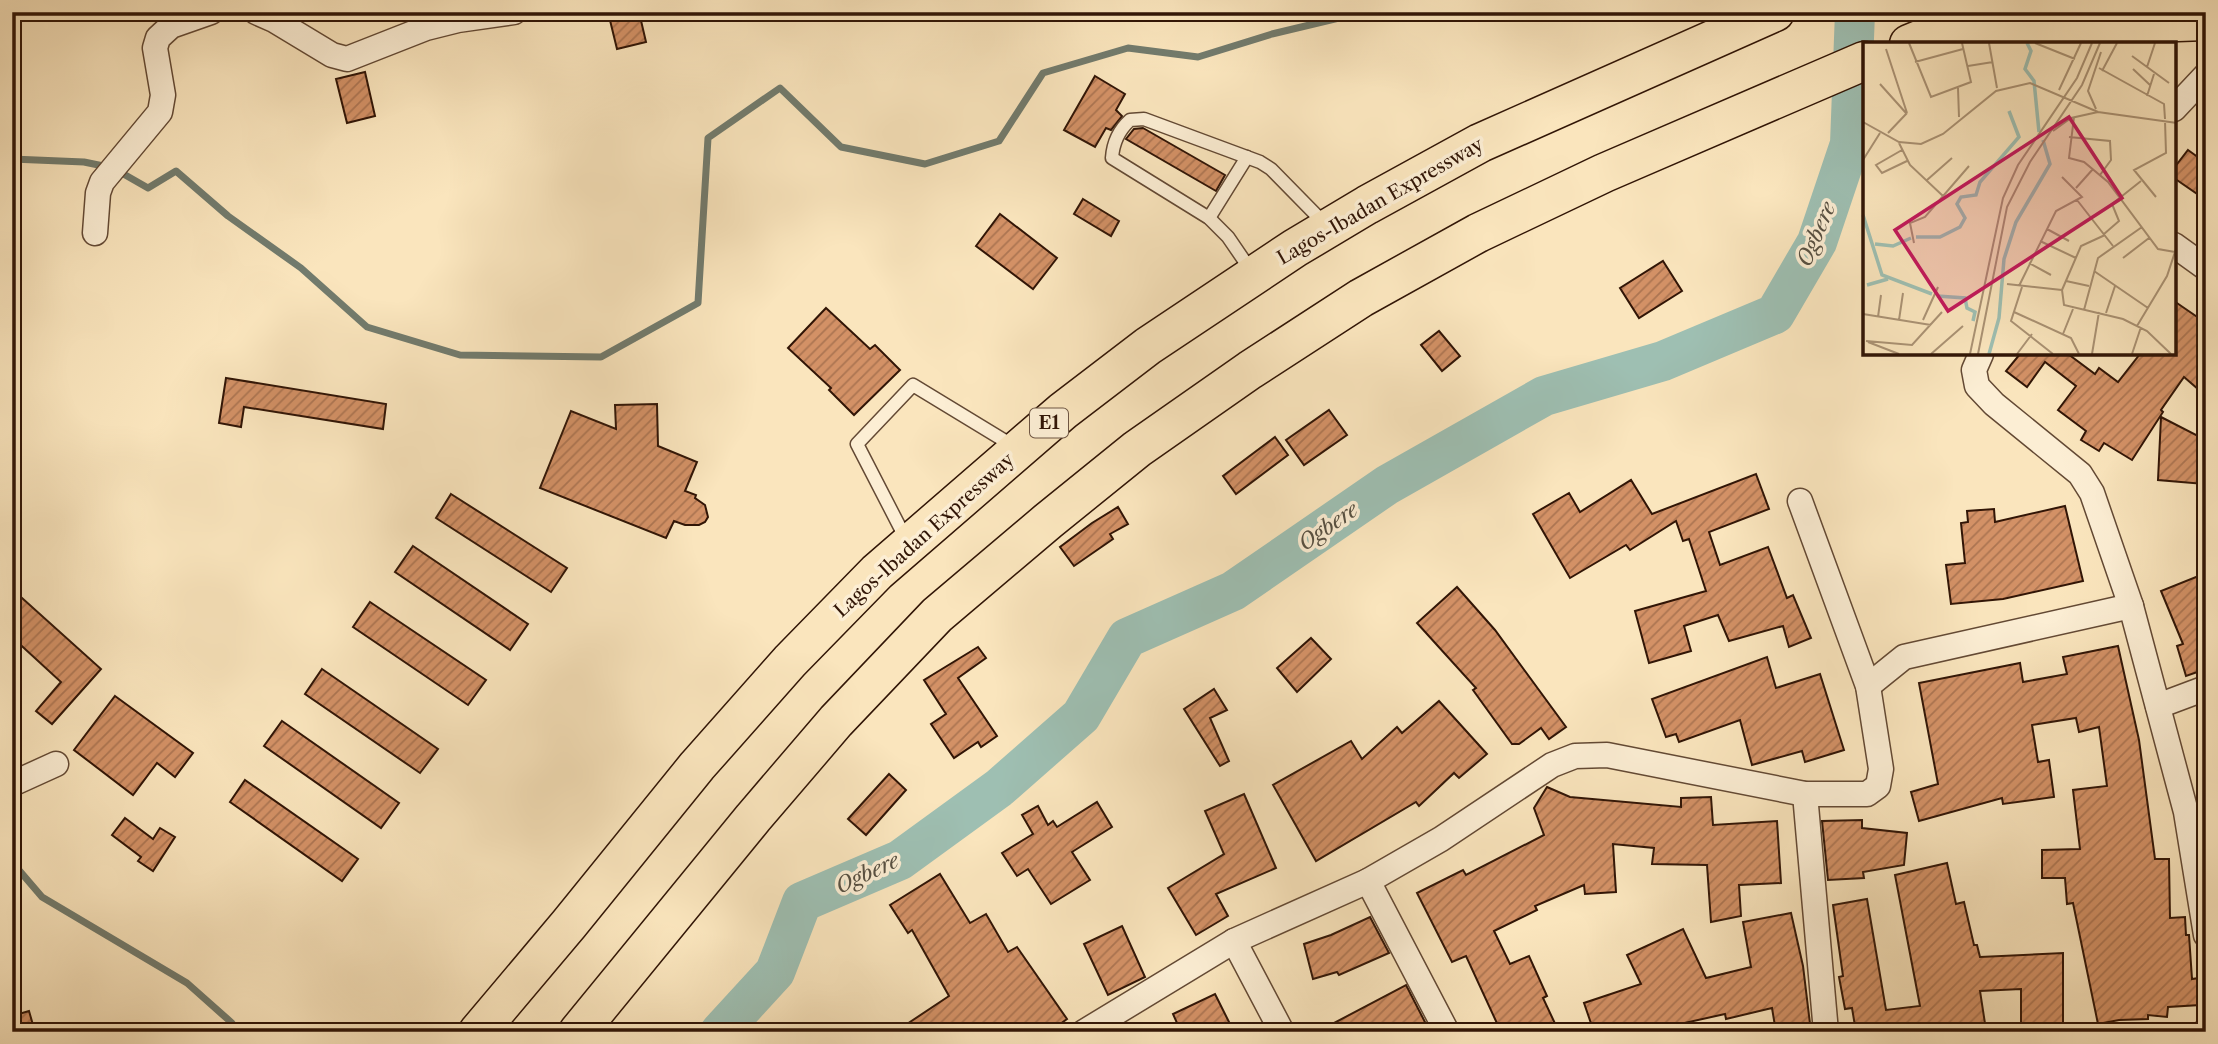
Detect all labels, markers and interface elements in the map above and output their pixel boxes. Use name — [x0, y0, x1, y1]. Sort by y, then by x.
inset map — [1863, 42, 2176, 355]
street label: Lagos-Ibadan Expressway — [1273, 132, 1487, 269]
water label: Ogbere — [1791, 197, 1841, 270]
road number: E1 — [1030, 408, 1068, 438]
street label: Lagos-Ibadan Expressway — [829, 448, 1019, 622]
water label: Ogbere — [1293, 496, 1363, 556]
water label: Ogbere — [831, 847, 904, 899]

